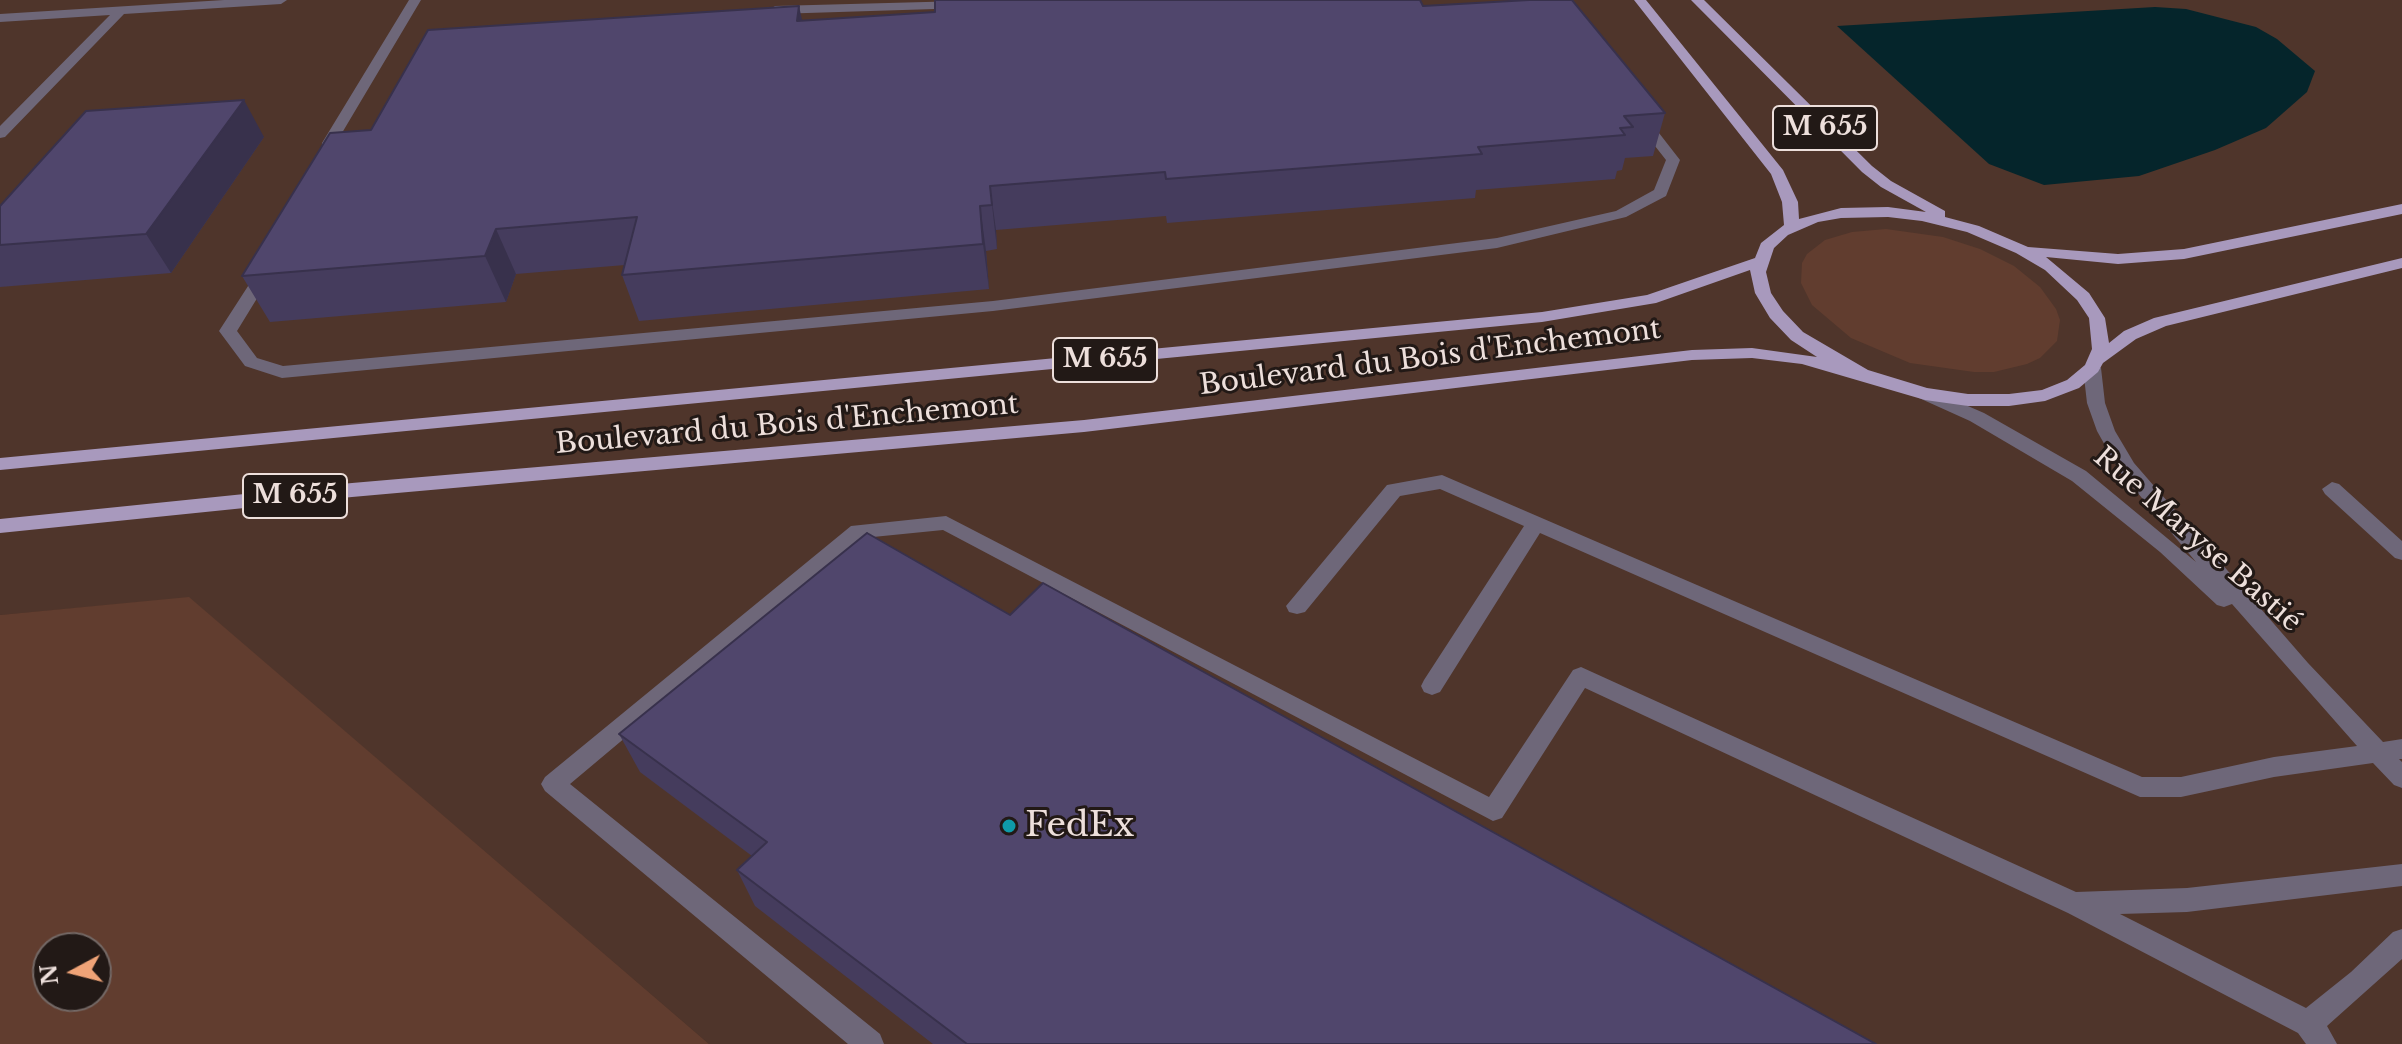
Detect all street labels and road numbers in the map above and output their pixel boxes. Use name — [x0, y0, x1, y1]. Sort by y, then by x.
road number: M 655 — [1773, 106, 1877, 150]
street label: Boulevard du Bois d'Enchemont — [1197, 313, 1663, 403]
road number: M 655 — [1053, 338, 1157, 382]
street label: Boulevard du Bois d'Enchemont — [554, 388, 1020, 462]
street label: Rue Maryse Bastié — [2086, 441, 2308, 639]
road number: M 655 — [243, 474, 347, 518]

